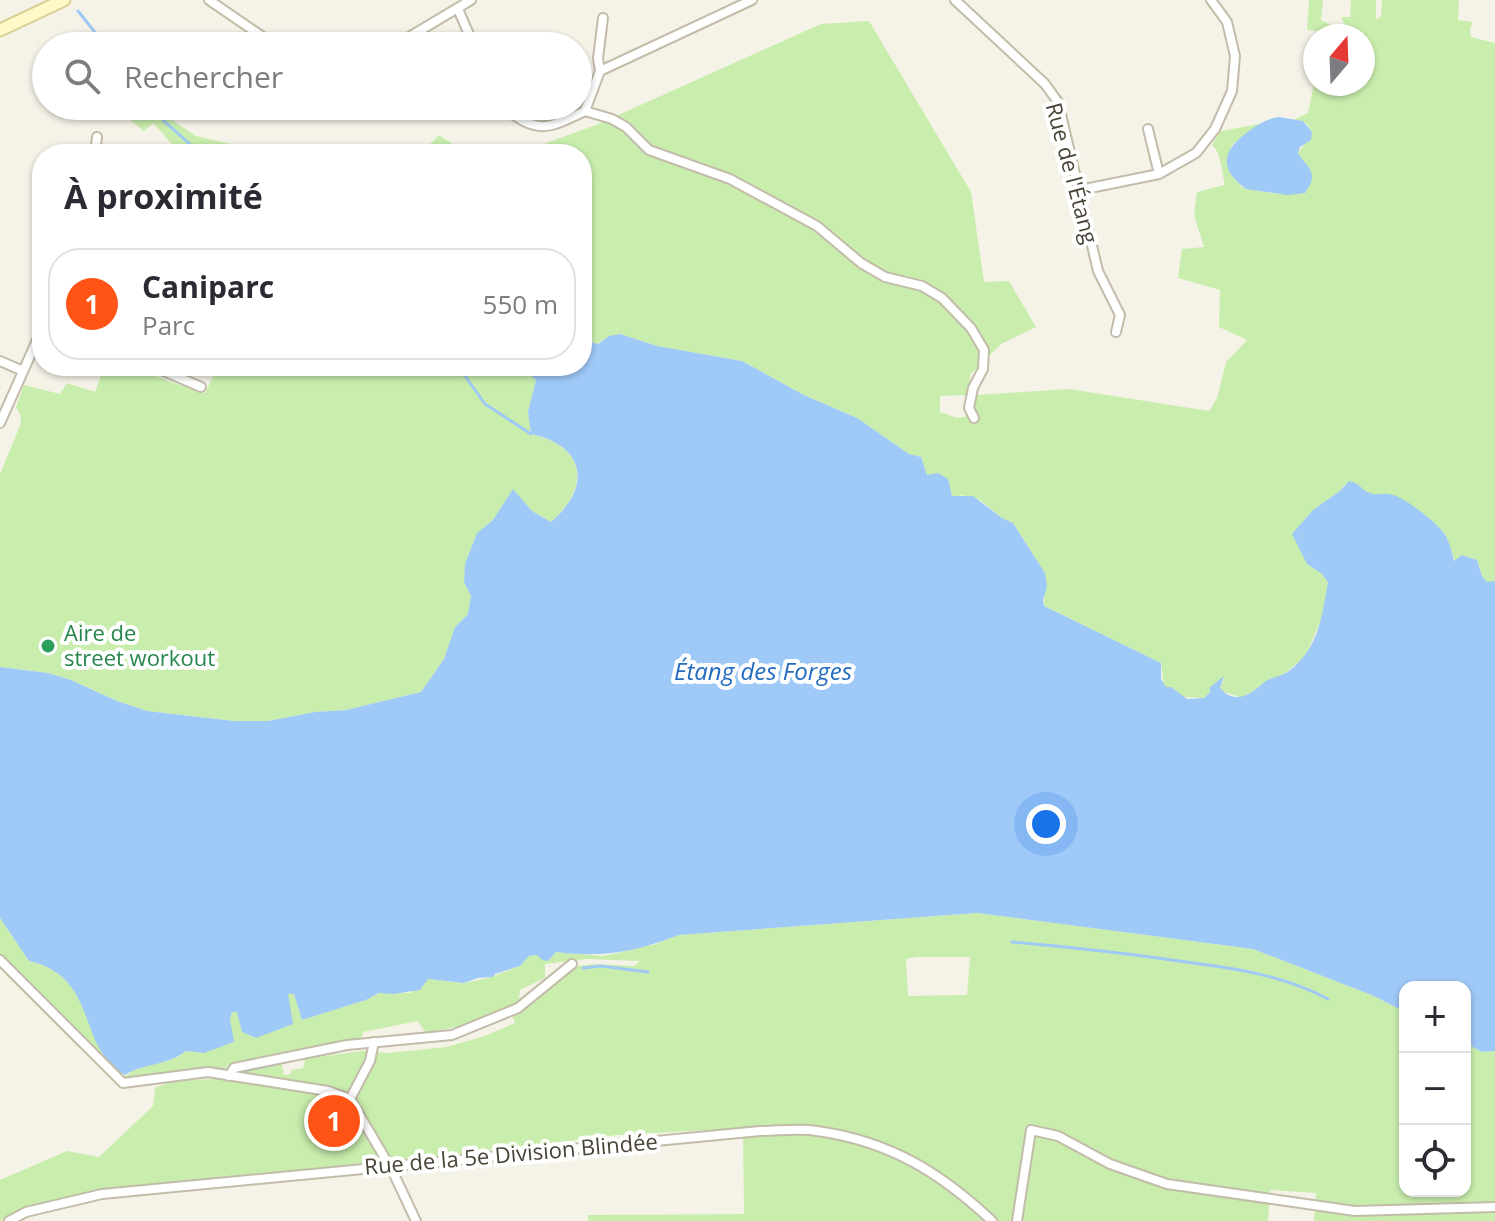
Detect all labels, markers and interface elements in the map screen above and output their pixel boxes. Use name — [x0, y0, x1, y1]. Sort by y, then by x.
north arrow — [1303, 24, 1375, 96]
search box — [32, 32, 592, 120]
icon: search — [60, 54, 104, 98]
text: Rechercher — [124, 56, 283, 97]
street label: Rue de l'Étang — [1040, 99, 1106, 247]
text: À proximité — [64, 173, 263, 219]
text: Caniparc — [142, 266, 274, 307]
text: 1 — [85, 286, 99, 322]
text: 550 m — [483, 286, 558, 322]
text: Parc — [142, 307, 195, 343]
place label: Aire de street workout — [64, 617, 215, 672]
marker: Aire de street workout — [39, 637, 57, 655]
water label: Étang des Forges — [674, 654, 852, 687]
your location — [1026, 804, 1066, 844]
map controls — [1399, 981, 1471, 1197]
button: + — [1399, 981, 1471, 1053]
button: − — [1399, 1053, 1471, 1125]
pin: 1 — [308, 1091, 360, 1151]
street label: Rue de la 5e Division Blindée — [363, 1125, 659, 1181]
button: locate — [1399, 1125, 1471, 1197]

